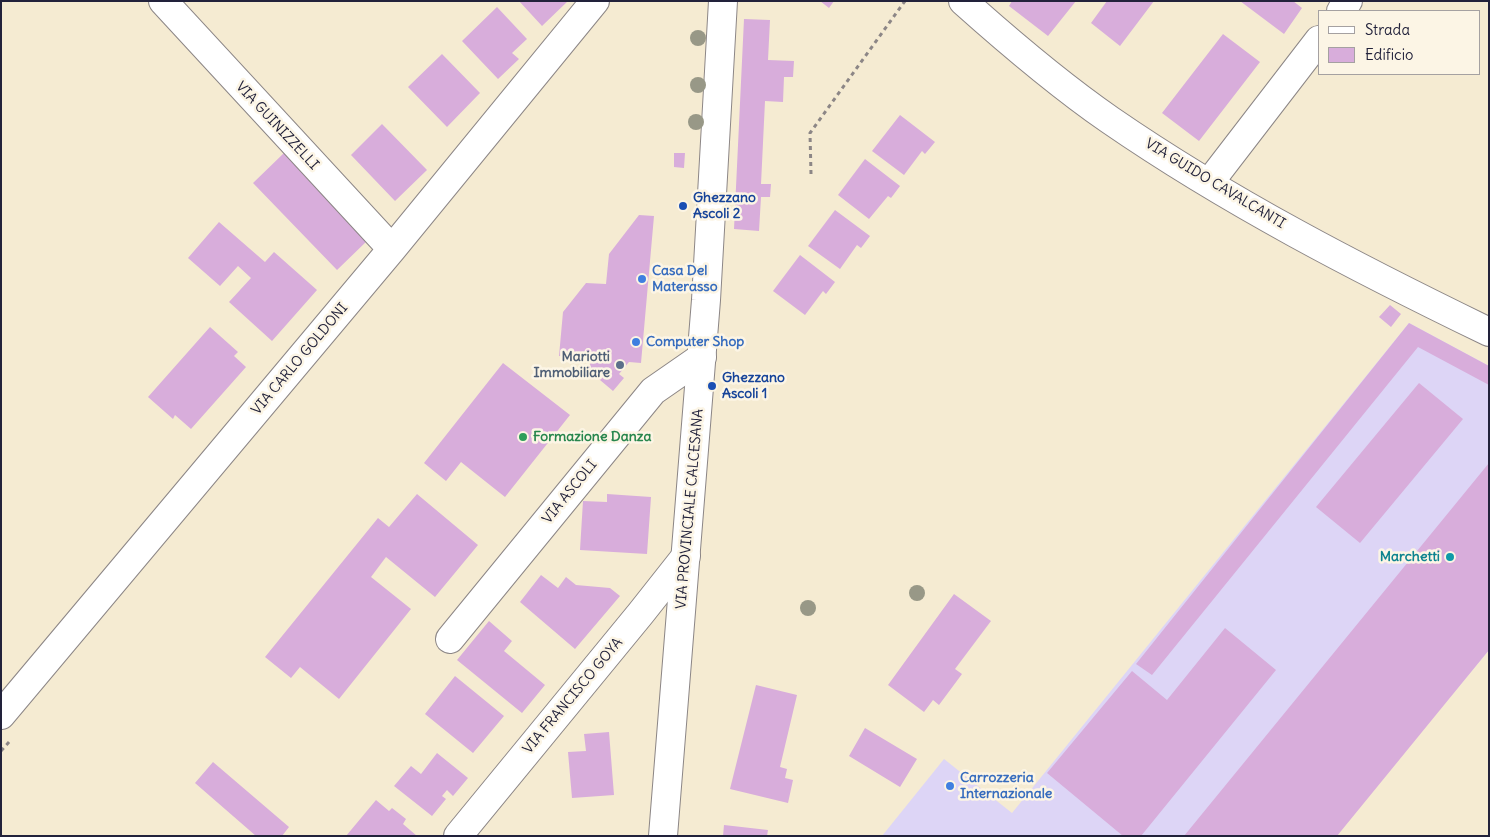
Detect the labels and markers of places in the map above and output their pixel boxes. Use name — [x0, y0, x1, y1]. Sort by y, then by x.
place label: Ghezzano Ascoli 2 — [693, 190, 756, 222]
marker: Ghezzano Ascoli 2 — [677, 200, 689, 212]
place label: Casa Del Materasso — [652, 263, 718, 296]
marker: Casa Del Materasso — [636, 273, 648, 285]
place label: Computer Shop — [646, 334, 744, 350]
marker: Computer Shop — [630, 336, 642, 348]
place label: Mariotti Immobiliare — [534, 349, 610, 382]
marker: Mariotti Immobiliare — [614, 359, 626, 371]
place label: Ghezzano Ascoli 1 — [722, 370, 785, 402]
marker: Ghezzano Ascoli 1 — [706, 380, 718, 392]
place label: Formazione Danza — [533, 429, 651, 445]
marker: Formazione Danza — [517, 431, 529, 443]
place label: Marchetti — [1380, 549, 1440, 565]
marker: Marchetti — [1444, 551, 1456, 563]
place label: Carrozzeria Internazionale — [960, 770, 1052, 802]
marker: Carrozzeria Internazionale — [944, 780, 956, 792]

